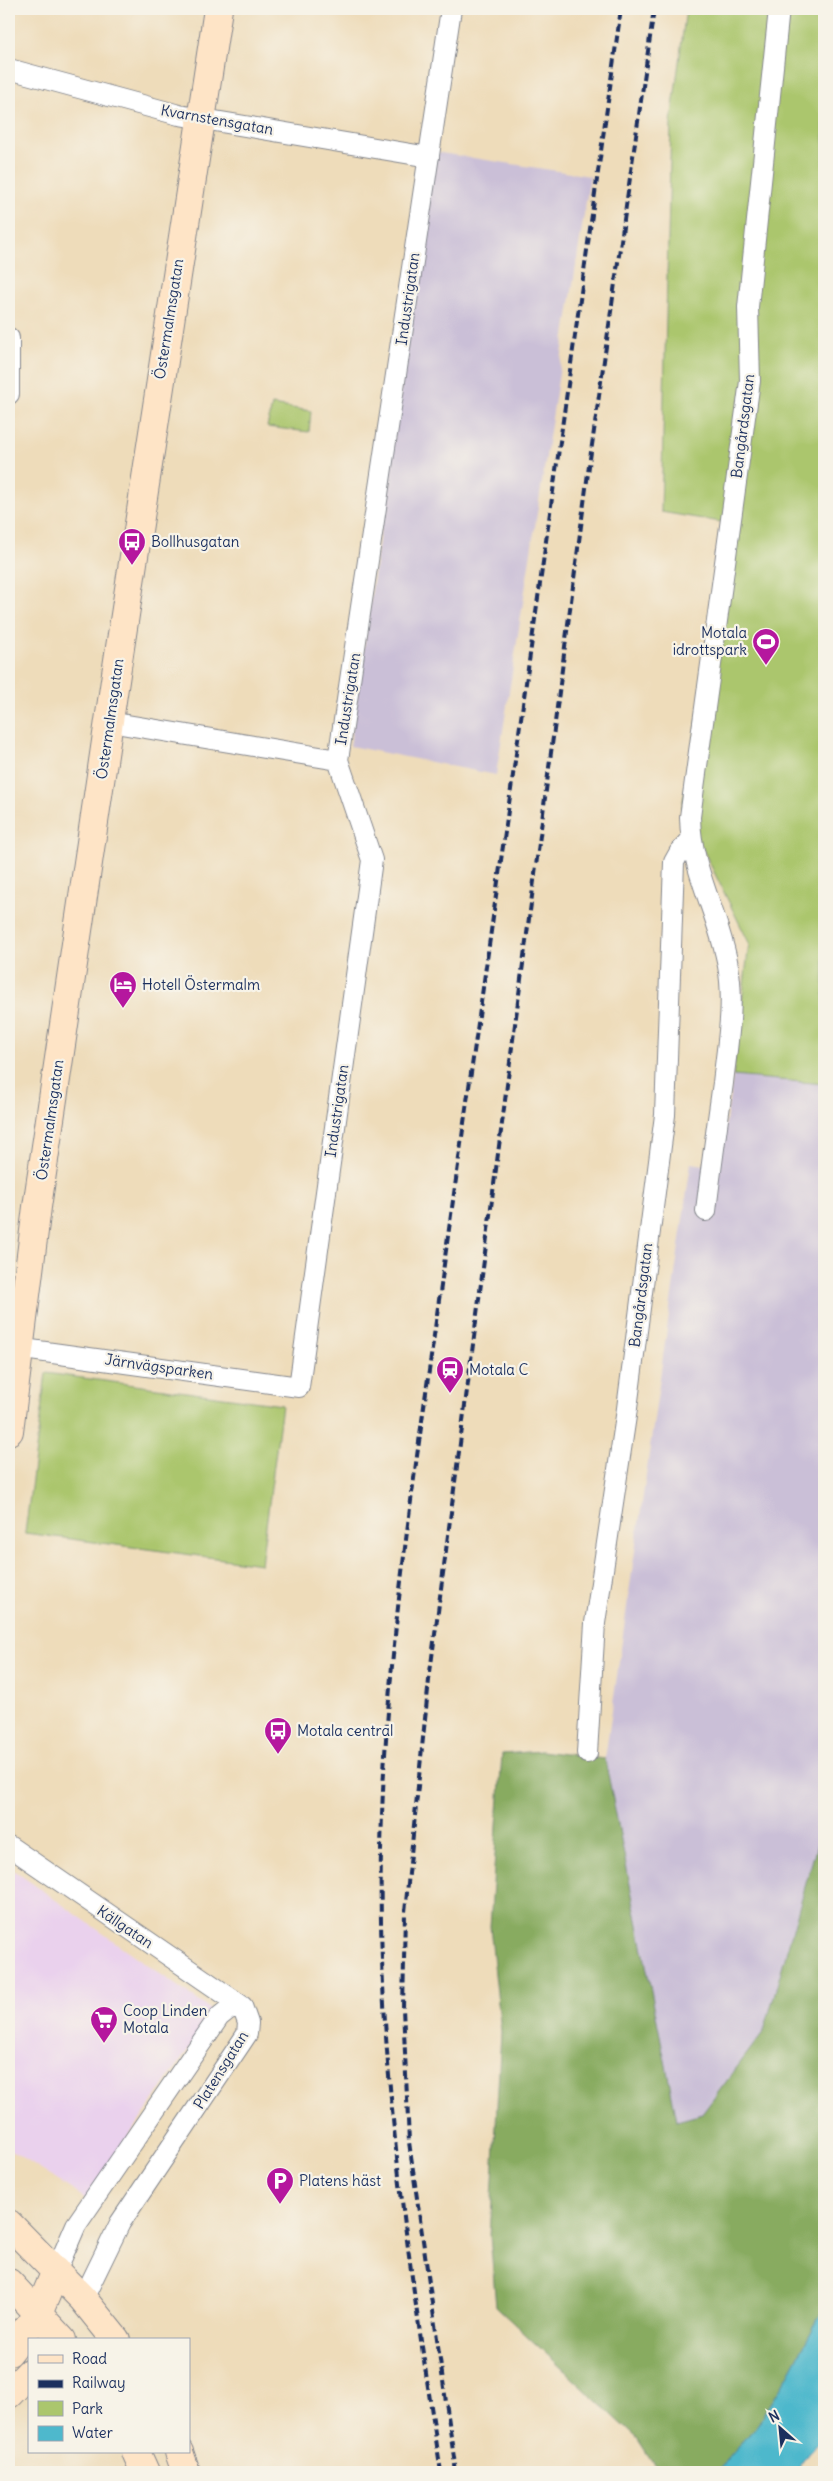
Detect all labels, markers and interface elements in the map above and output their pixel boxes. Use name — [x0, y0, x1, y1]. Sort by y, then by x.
street label: Kvarnstensgatan — [159, 100, 275, 139]
street label: Industrigatan — [392, 251, 423, 346]
street label: Östermalmsgatan — [150, 257, 187, 381]
street label: Bangårdsgatan — [727, 372, 758, 479]
bus stop icon: Bollhusgatan — [117, 527, 147, 566]
place label: Bollhusgatan — [151, 532, 240, 551]
place label: Motala idrottspark — [673, 623, 747, 659]
sports icon: Motala idrottspark — [751, 627, 781, 666]
street label: Industrigatan — [331, 651, 364, 746]
street label: Östermalmsgatan — [92, 657, 127, 781]
hotel icon: Hotell Östermalm — [108, 970, 138, 1009]
place label: Hotell Östermalm — [142, 975, 260, 994]
street label: Östermalmsgatan — [32, 1058, 67, 1182]
street label: Industrigatan — [321, 1063, 352, 1158]
street label: Bangårdsgatan — [625, 1241, 656, 1348]
street label: Järnvägsparken — [104, 1349, 215, 1384]
station icon: Motala C — [435, 1355, 465, 1394]
place label: Motala C — [469, 1360, 528, 1379]
bus stop icon: Motala central — [263, 1716, 293, 1755]
place label: Motala central — [297, 1721, 393, 1740]
street label: Källgatan — [94, 1901, 157, 1952]
place label: Coop Linden Motala — [123, 2001, 208, 2037]
supermarket icon: Coop Linden Motala — [89, 2005, 119, 2044]
street label: Platensgatan — [189, 2027, 252, 2112]
parking icon: Platens häst — [265, 2166, 295, 2205]
place label: Platens häst — [299, 2171, 381, 2190]
legend — [28, 2338, 190, 2454]
text: Road — [72, 2349, 107, 2368]
text: Railway — [72, 2373, 126, 2392]
text: Park — [72, 2399, 103, 2418]
north arrow — [756, 2404, 806, 2454]
text: N — [766, 2406, 782, 2427]
text: Water — [72, 2423, 113, 2442]

